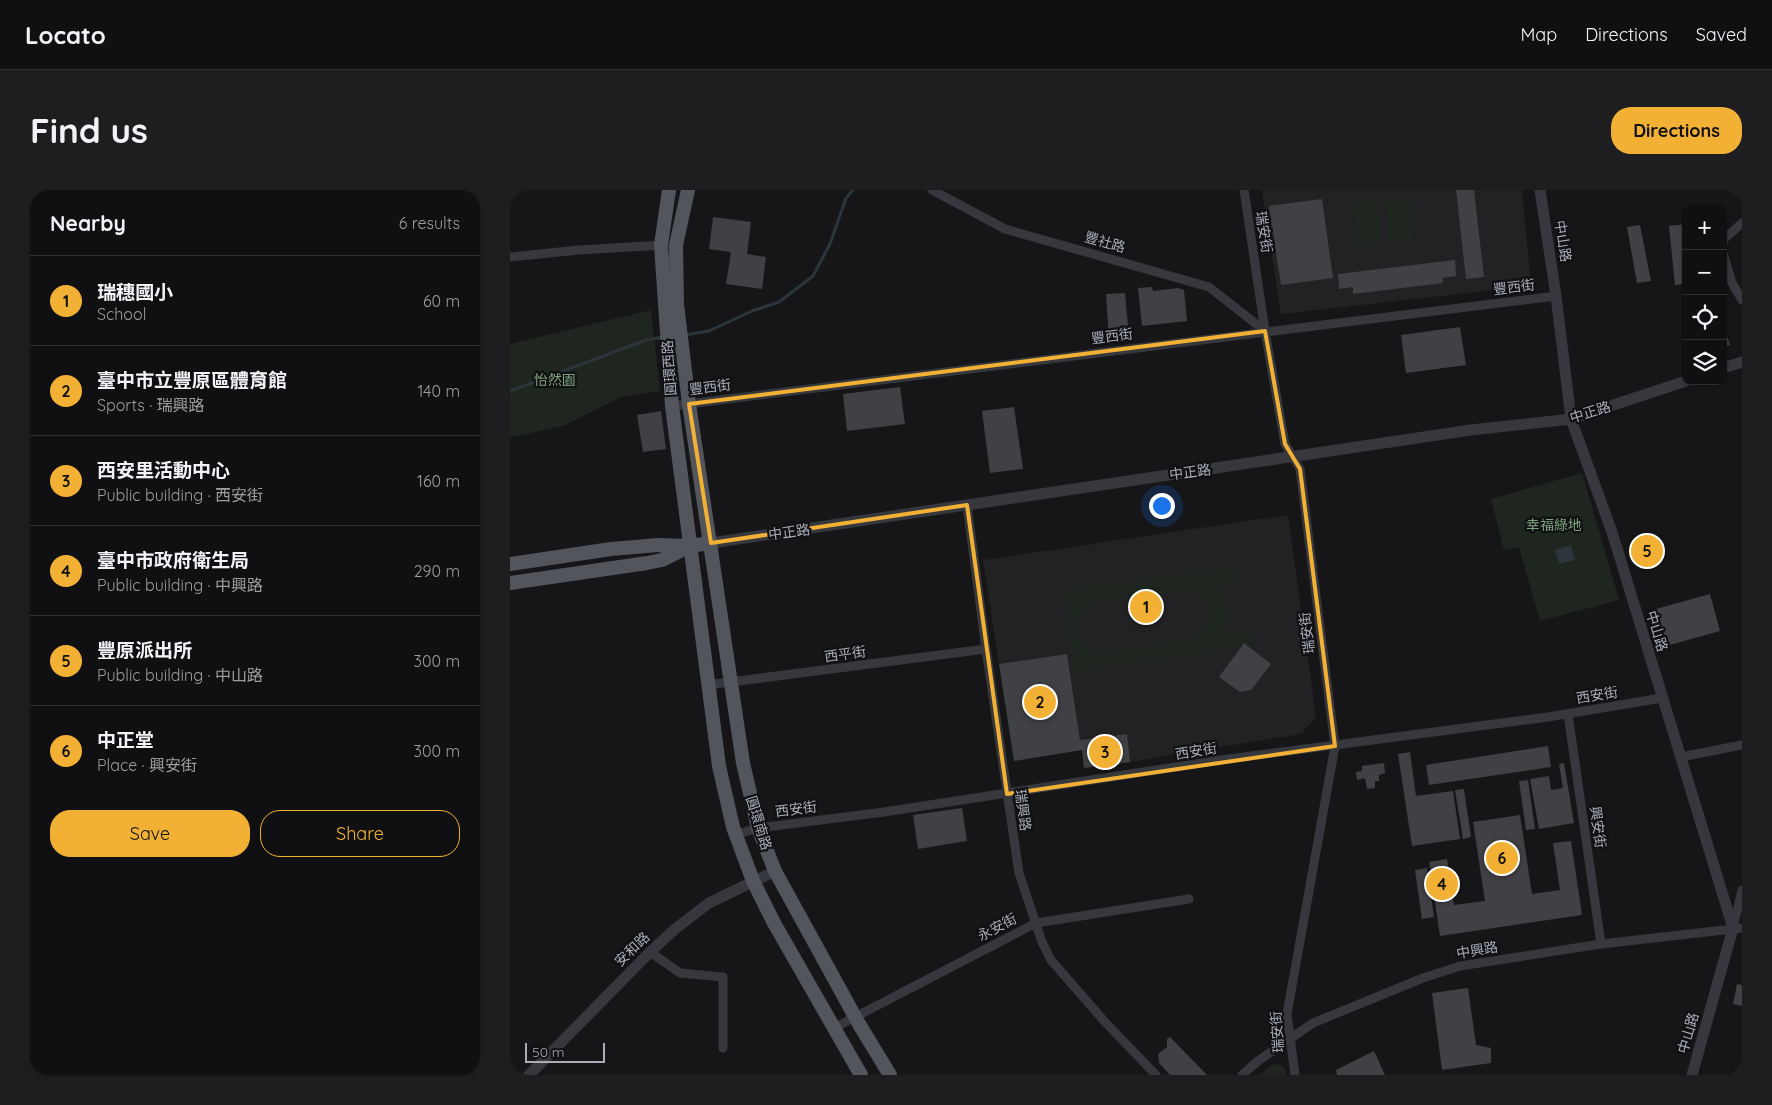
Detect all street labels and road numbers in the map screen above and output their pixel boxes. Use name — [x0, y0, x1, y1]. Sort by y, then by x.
street label: 瑞安街 — [1252, 210, 1276, 254]
street label: 中山路 — [1551, 219, 1575, 263]
street label: 豐社路 — [1082, 228, 1128, 256]
street label: 豐西街 — [1492, 276, 1536, 298]
street label: 豐西街 — [1090, 325, 1134, 347]
street label: 圓環西路 — [658, 339, 680, 397]
street label: 豐西街 — [688, 376, 732, 398]
street label: 中正路 — [1567, 397, 1613, 427]
street label: 中正路 — [1168, 460, 1212, 484]
street label: 中正路 — [767, 520, 811, 544]
street label: 中山路 — [1642, 608, 1672, 654]
street label: 瑞安街 — [1296, 611, 1318, 655]
street label: 西平街 — [823, 642, 867, 666]
street label: 西安街 — [1575, 683, 1619, 707]
street label: 西安街 — [1174, 739, 1218, 763]
street label: 瑞興路 — [1011, 788, 1035, 832]
street label: 圓環南路 — [742, 794, 776, 852]
street label: 西安街 — [774, 798, 818, 820]
street label: 興安街 — [1586, 805, 1610, 849]
street label: 永安街 — [974, 909, 1020, 945]
street label: 安和路 — [611, 928, 653, 970]
street label: 中興路 — [1455, 937, 1499, 963]
street label: 瑞安街 — [1267, 1010, 1287, 1054]
street label: 中山路 — [1674, 1010, 1702, 1056]

